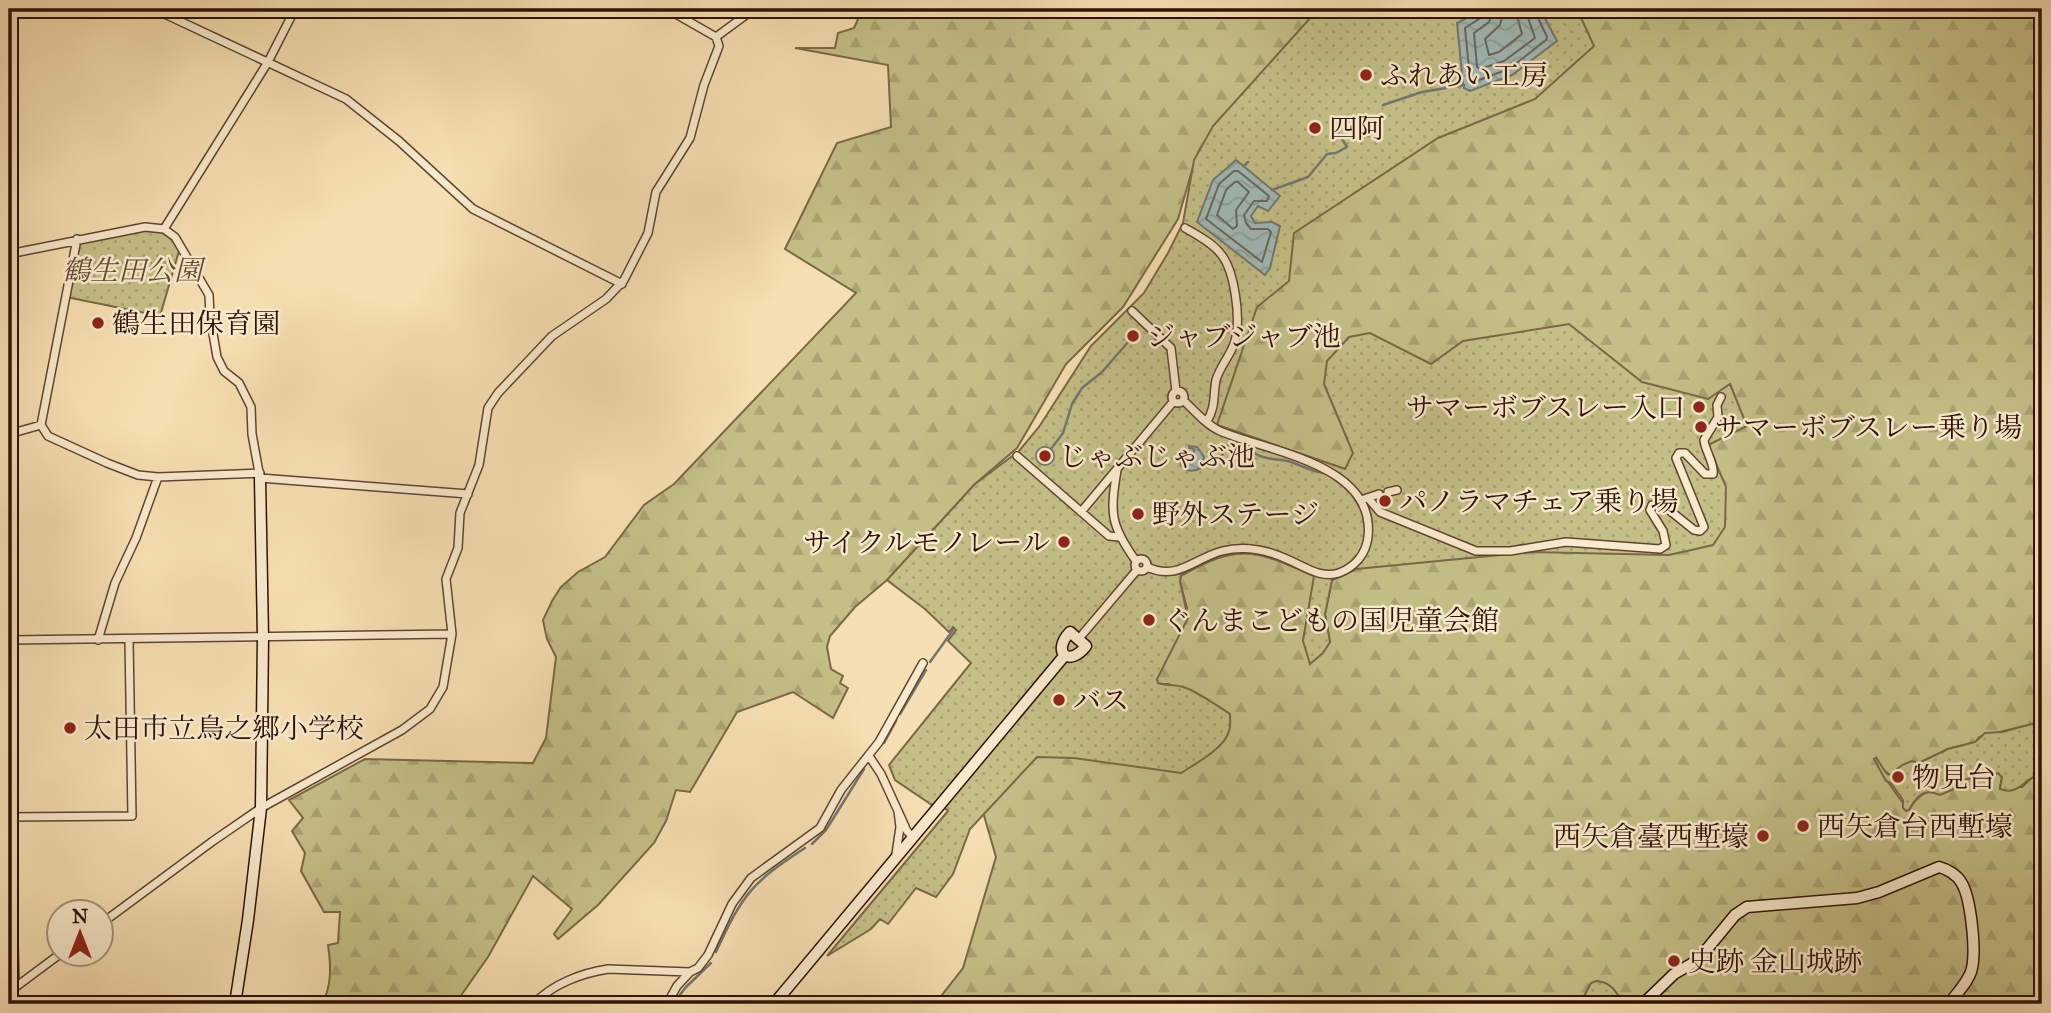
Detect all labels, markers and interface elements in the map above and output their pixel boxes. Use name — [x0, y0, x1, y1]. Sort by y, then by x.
place label: ふれあい工房 — [1380, 58, 1548, 93]
marker: ふれあい工房 — [1358, 67, 1374, 83]
place label: 四阿 — [1329, 111, 1385, 146]
marker: 四阿 — [1307, 120, 1323, 136]
park label: 鶴生田公園 — [62, 253, 206, 288]
place label: 鶴生田保育園 — [112, 306, 280, 341]
marker: 鶴生田保育園 — [90, 315, 106, 331]
place label: ジャブジャブ池 — [1147, 319, 1341, 354]
marker: ジャブジャブ池 — [1125, 328, 1141, 344]
place label: サマーボブスレー入口 — [1406, 390, 1685, 425]
marker: サマーボブスレー入口 — [1691, 399, 1707, 415]
place label: サマーボブスレー乗り場 — [1715, 410, 2022, 445]
marker: サマーボブスレー乗り場 — [1693, 419, 1709, 435]
place label: じゃぶじゃぶ池 — [1059, 439, 1255, 474]
marker: じゃぶじゃぶ池 — [1037, 448, 1053, 464]
place label: パノラマチェア乗り場 — [1399, 484, 1678, 519]
marker: パノラマチェア乗り場 — [1377, 493, 1393, 509]
place label: 野外ステージ — [1152, 497, 1319, 532]
marker: 野外ステージ — [1130, 506, 1146, 522]
place label: サイクルモノレール — [803, 525, 1050, 560]
marker: サイクルモノレール — [1056, 534, 1072, 550]
place label: ぐんまこどもの国児童会館 — [1163, 603, 1499, 638]
marker: ぐんまこどもの国児童会館 — [1141, 612, 1157, 628]
place label: バス — [1073, 683, 1129, 718]
marker: バス — [1051, 692, 1067, 708]
place label: 太田市立鳥之郷小学校 — [84, 711, 364, 746]
marker: 太田市立鳥之郷小学校 — [62, 720, 78, 736]
place label: 物見台 — [1912, 760, 1996, 795]
marker: 物見台 — [1890, 769, 1906, 785]
place label: 西矢倉台西塹壕 — [1817, 809, 2013, 844]
marker: 西矢倉台西塹壕 — [1795, 818, 1811, 834]
place label: 西矢倉臺西塹壕 — [1553, 819, 1749, 854]
marker: 西矢倉臺西塹壕 — [1755, 828, 1771, 844]
north arrow — [46, 898, 116, 968]
text: N — [72, 905, 88, 928]
place label: 史跡 金山城跡 — [1688, 944, 1862, 979]
marker: 史跡 金山城跡 — [1666, 953, 1682, 969]

